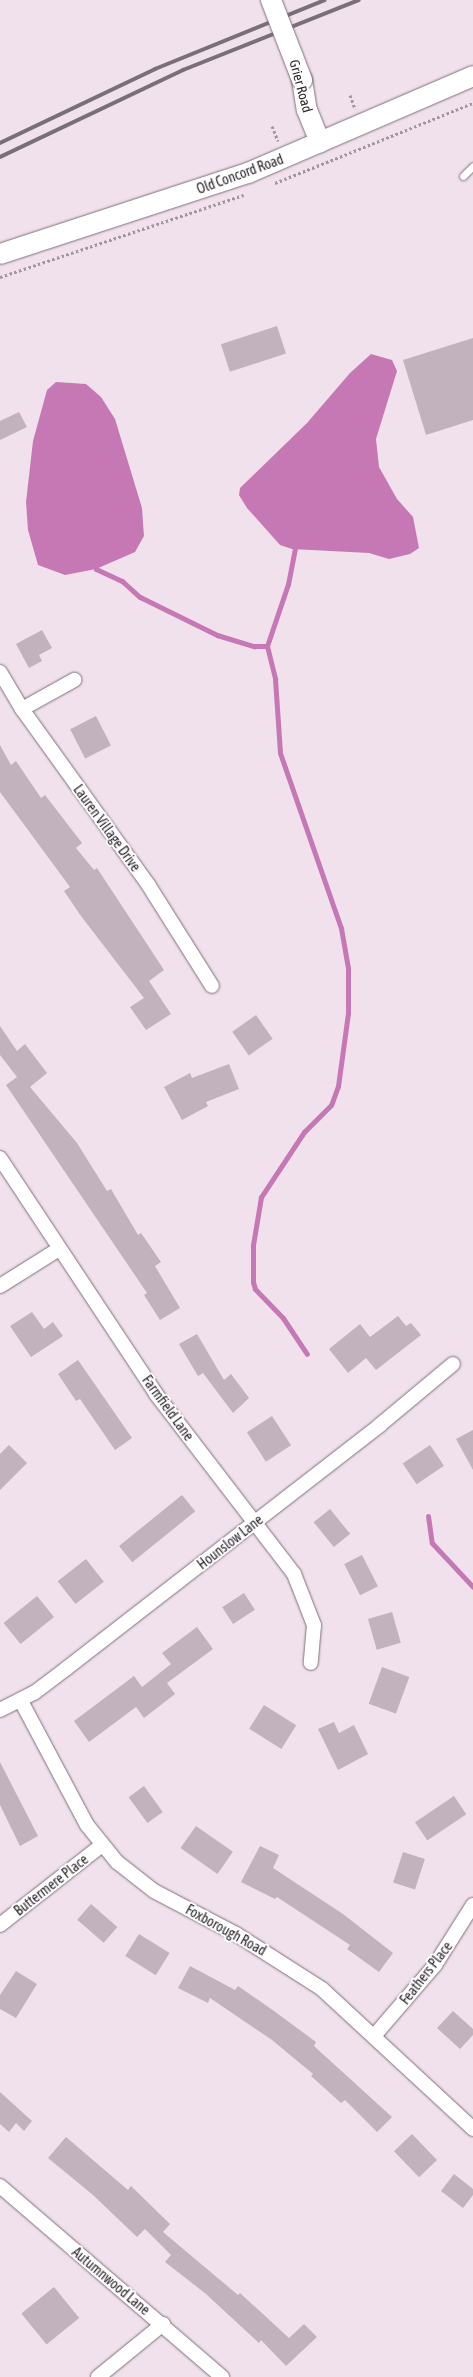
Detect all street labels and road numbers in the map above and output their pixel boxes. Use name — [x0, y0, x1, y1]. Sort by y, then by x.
street label: Grier Road — [286, 58, 316, 114]
street label: Old Concord Road — [194, 151, 286, 197]
street label: Lauren Village Drive — [70, 781, 144, 875]
street label: Farmfield Lane — [139, 1372, 197, 1444]
street label: Hounslow Lane — [194, 1511, 266, 1573]
street label: Buttermere Place — [11, 1851, 91, 1919]
street label: Foxborough Road — [183, 1901, 269, 1959]
street label: Feathers Place — [396, 1938, 456, 2008]
street label: Autumnwood Lane — [69, 2244, 153, 2318]

